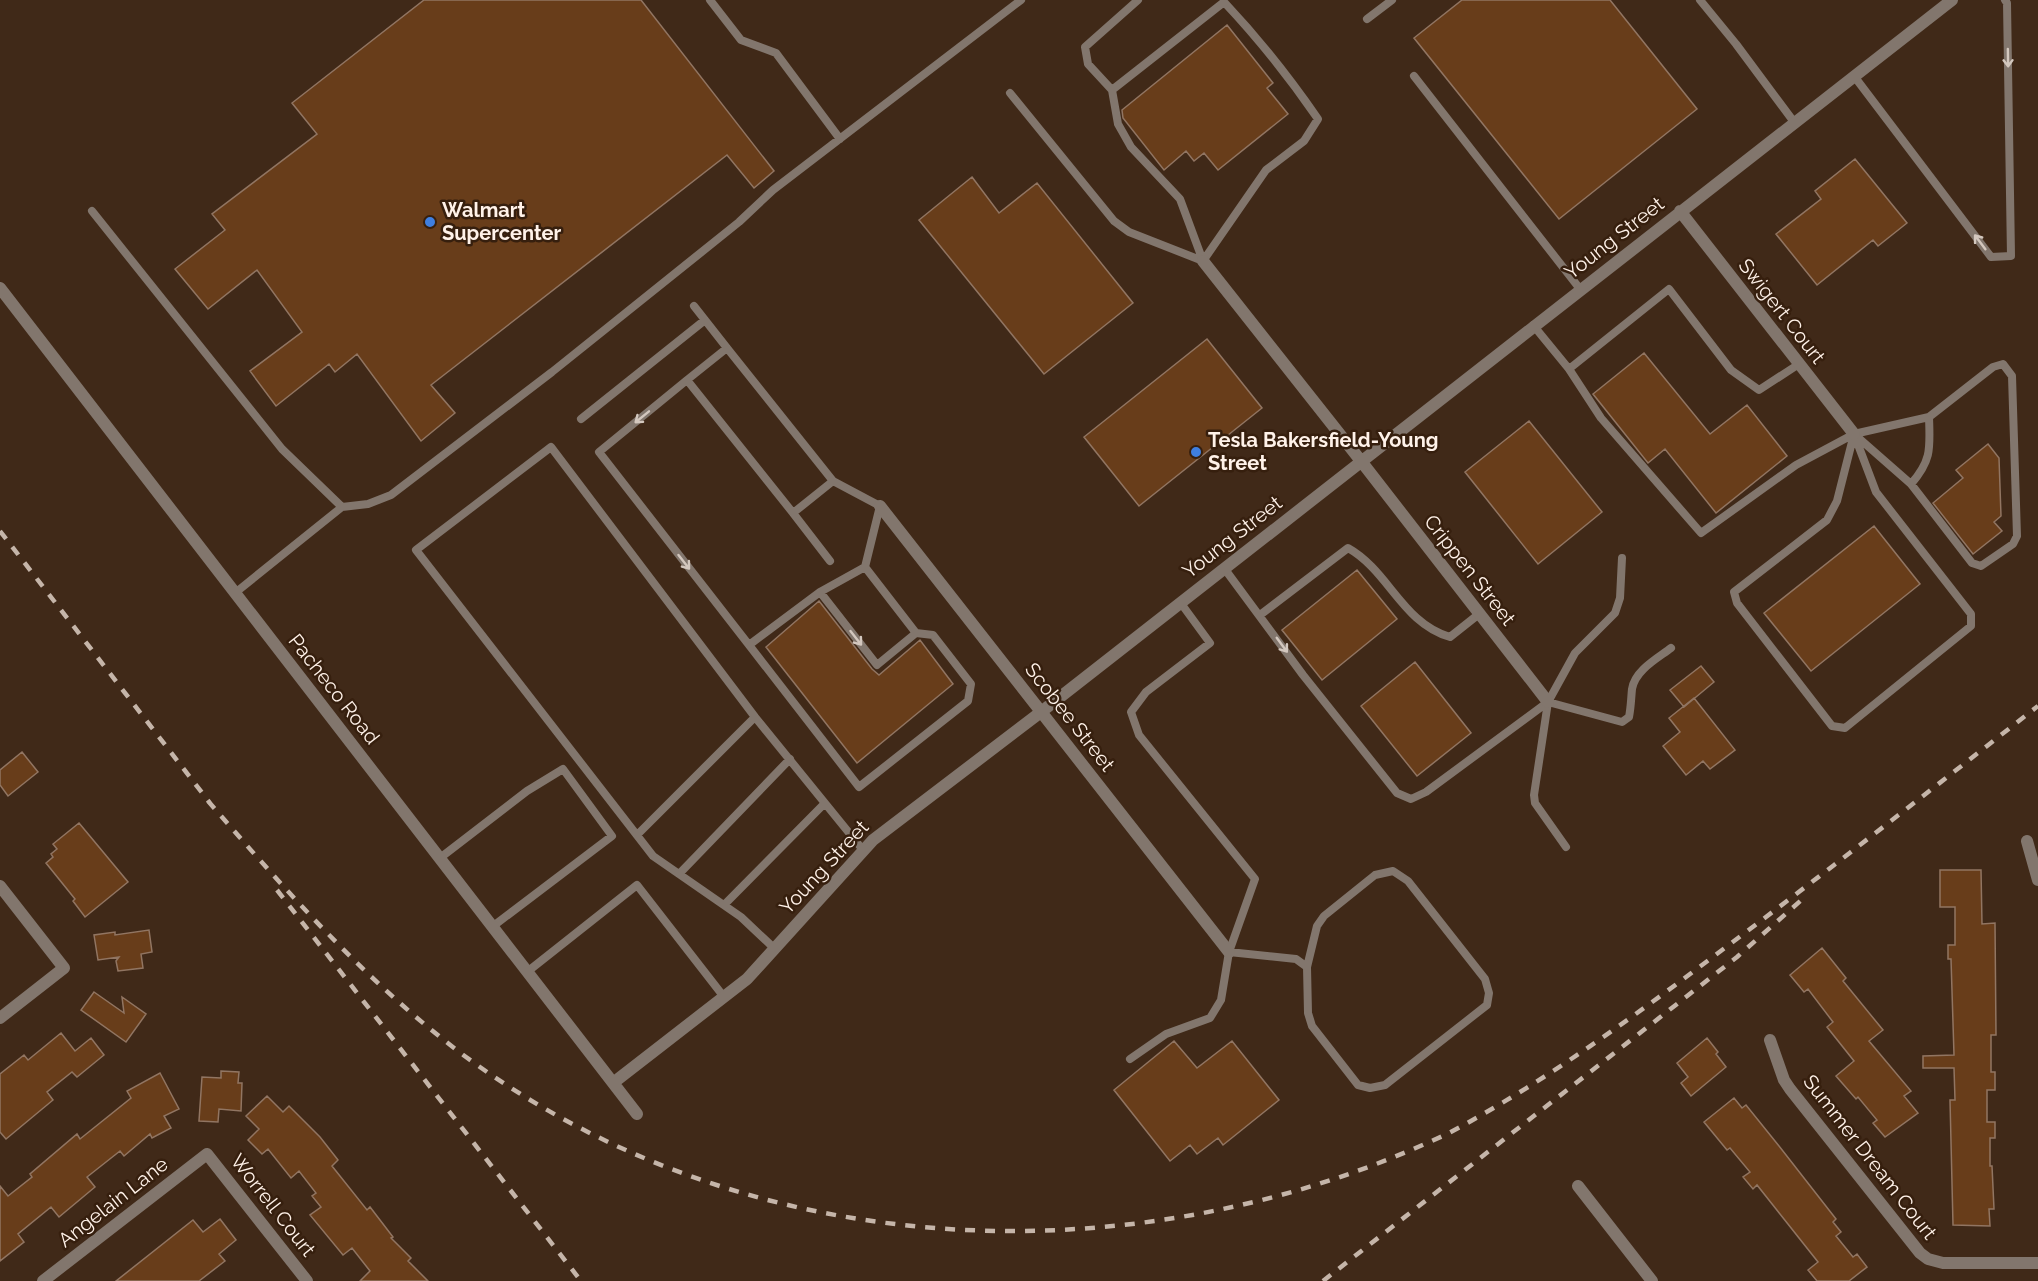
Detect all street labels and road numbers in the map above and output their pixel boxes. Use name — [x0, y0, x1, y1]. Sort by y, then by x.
street label: Young Street — [1560, 192, 1669, 284]
street label: Swigert Court — [1734, 254, 1831, 368]
street label: Young Street — [1178, 491, 1287, 583]
street label: Crippen Street — [1419, 510, 1521, 630]
street label: Pacheco Road — [283, 629, 385, 749]
street label: Scobee Street — [1020, 658, 1120, 776]
street label: Young Street — [774, 815, 874, 919]
street label: Summer Dream Court — [1798, 1070, 1942, 1244]
street label: Worrell Court — [226, 1149, 321, 1261]
street label: Angelain Lane — [53, 1152, 173, 1252]

